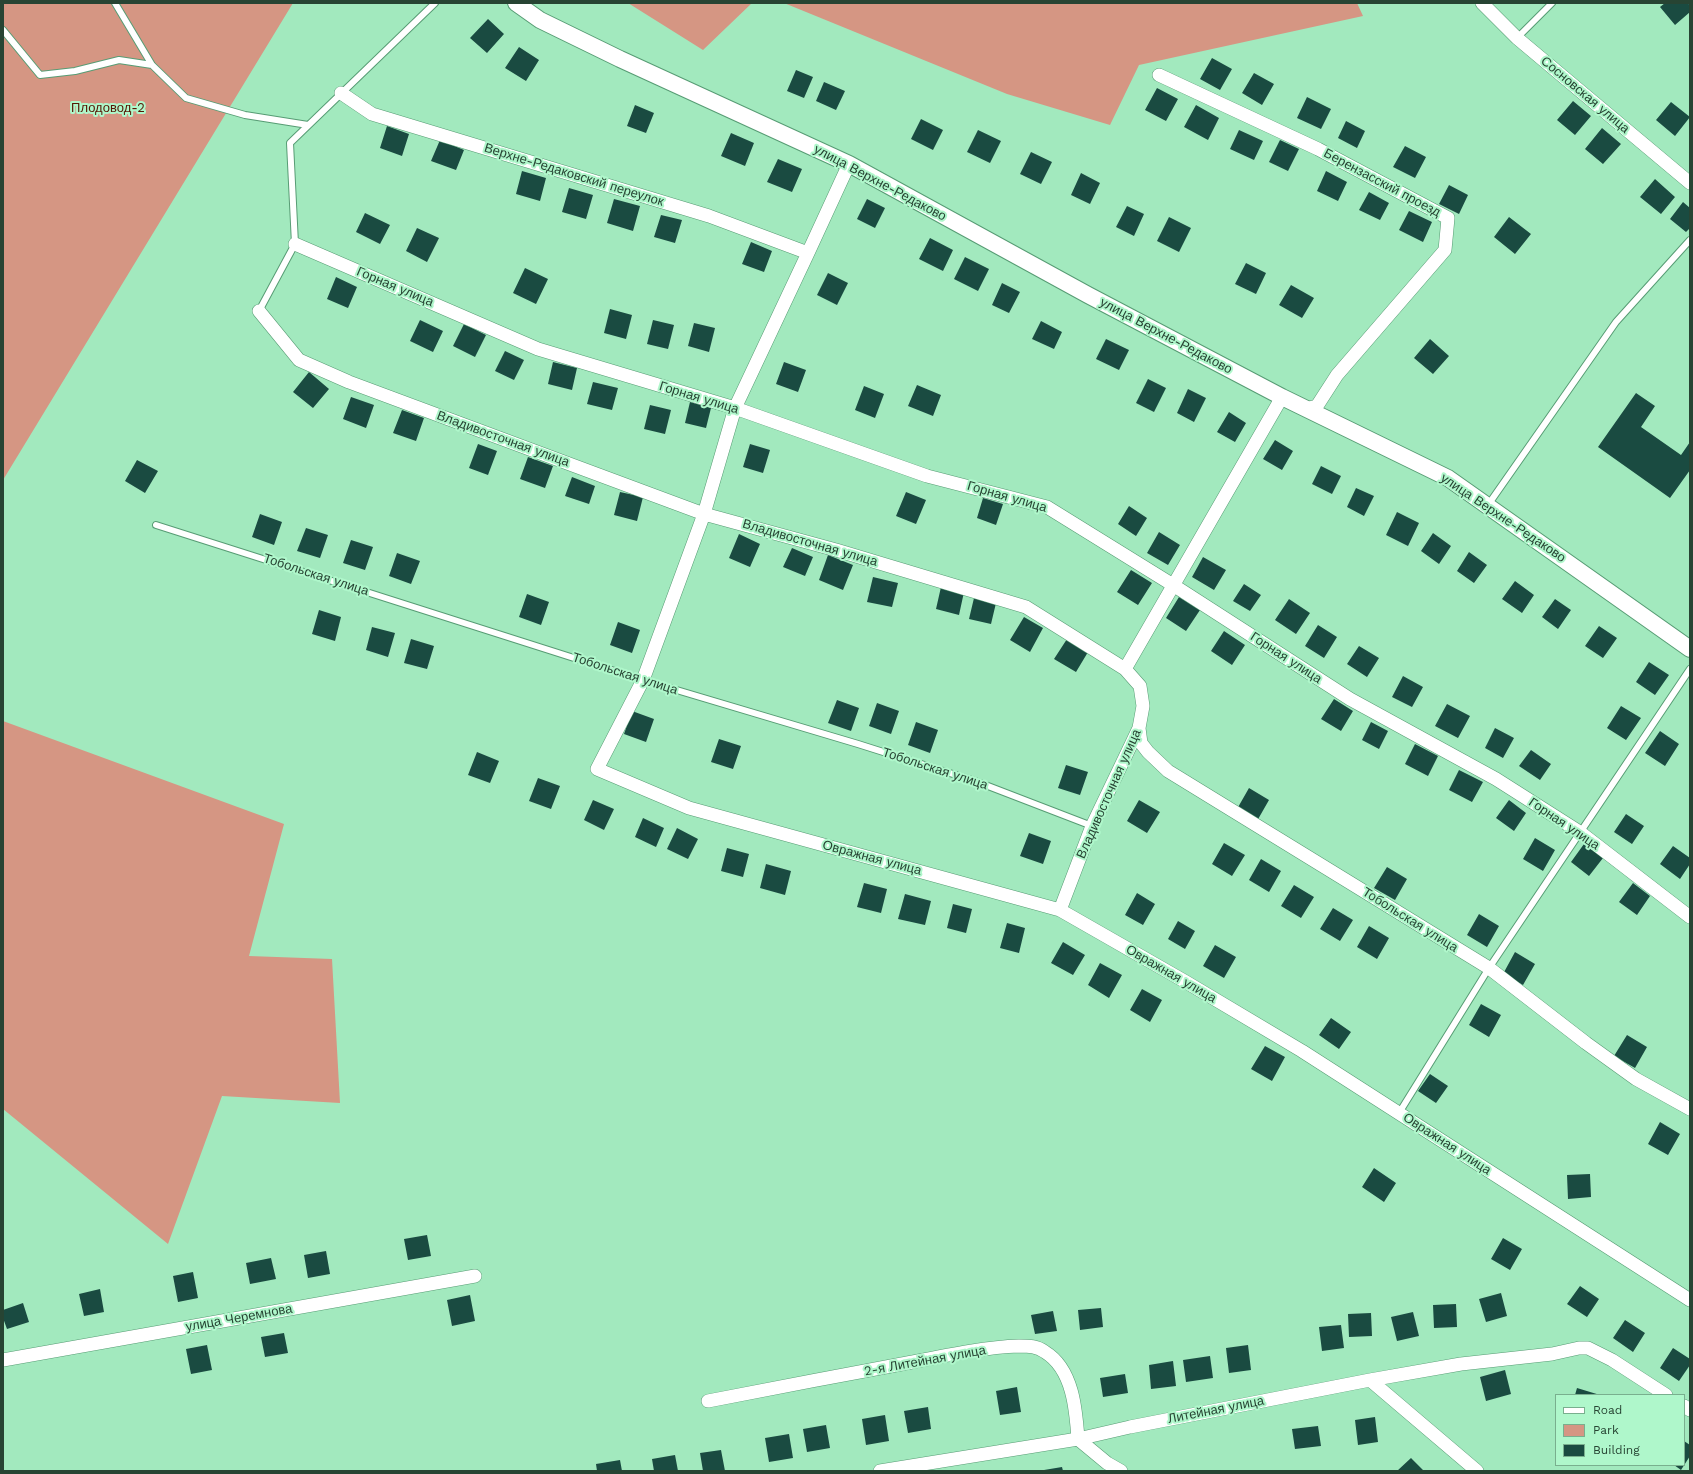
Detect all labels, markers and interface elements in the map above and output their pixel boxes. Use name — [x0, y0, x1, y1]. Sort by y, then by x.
street label: Сосновская улица — [1537, 53, 1633, 137]
park label: Плодовод-2 — [71, 100, 145, 116]
street label: Верхне-Редаковский переулок — [482, 140, 666, 210]
street label: улица Верхне-Редаково — [811, 141, 949, 225]
street label: Берензасский проезд — [1321, 146, 1443, 220]
street label: Горная улица — [354, 264, 436, 310]
street label: улица Верхне-Редаково — [1097, 294, 1235, 378]
street label: Горная улица — [657, 379, 741, 417]
street label: Владивосточная улица — [435, 408, 571, 470]
street label: улица Верхне-Редаково — [1437, 470, 1569, 566]
street label: Горная улица — [965, 478, 1049, 516]
street label: Владивосточная улица — [741, 516, 879, 570]
street label: Тобольская улица — [261, 551, 371, 599]
street label: Горная улица — [1247, 629, 1325, 687]
street label: Тобольская улица — [570, 650, 680, 698]
street label: Владивосточная улица — [1073, 727, 1145, 861]
street label: Тобольская улица — [880, 745, 990, 793]
street label: Горная улица — [1526, 795, 1602, 853]
street label: Овражная улица — [821, 837, 923, 879]
street label: Тобольская улица — [1359, 884, 1461, 956]
street label: Овражная улица — [1123, 942, 1219, 1006]
street label: Овражная улица — [1400, 1110, 1494, 1178]
street label: улица Черемнова — [185, 1301, 293, 1335]
street label: 2-я Литейная улица — [863, 1343, 987, 1379]
street label: Литейная улица — [1167, 1393, 1265, 1427]
legend — [1555, 1394, 1685, 1466]
text: Road — [1593, 1403, 1622, 1417]
text: Park — [1593, 1423, 1619, 1437]
text: Building — [1593, 1443, 1640, 1457]

